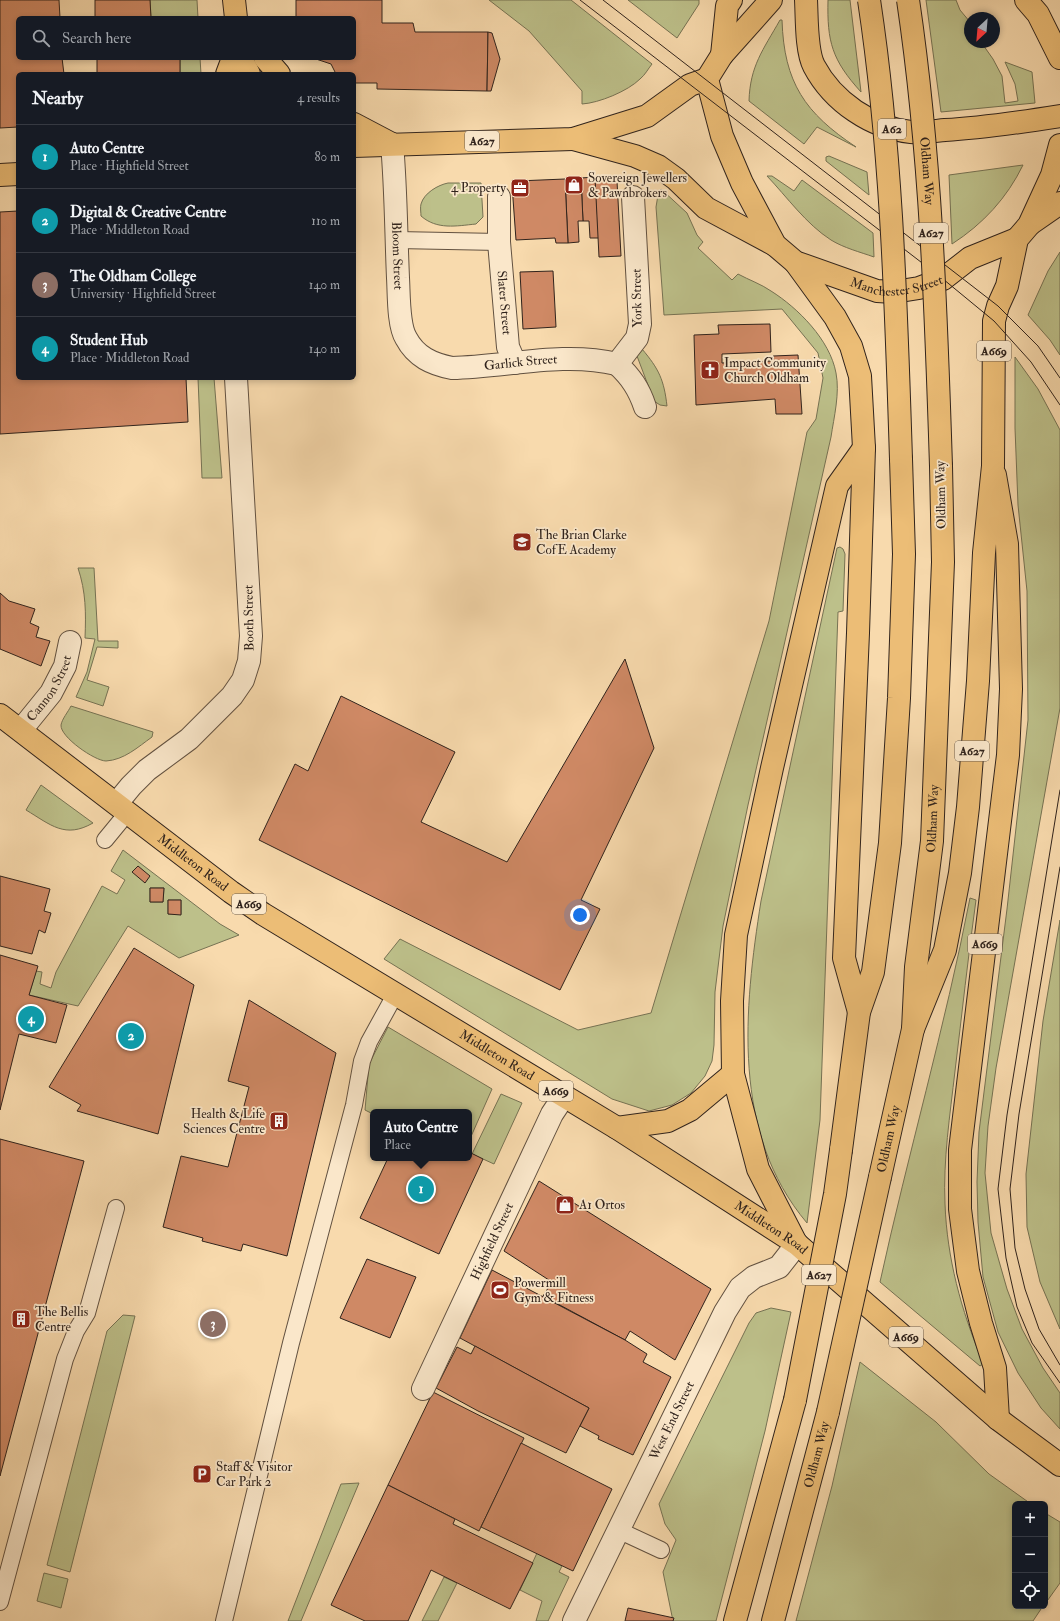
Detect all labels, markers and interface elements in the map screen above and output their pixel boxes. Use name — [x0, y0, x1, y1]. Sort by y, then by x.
north arrow — [964, 12, 1000, 48]
search box — [16, 16, 356, 60]
icon: search — [30, 27, 52, 49]
text: Search here — [62, 29, 131, 48]
text: Nearby — [32, 88, 83, 109]
text: 4 results — [297, 90, 340, 106]
road number: A62 — [878, 119, 906, 139]
road number: A627 — [465, 131, 499, 151]
street label: Oldham Way — [916, 136, 937, 206]
text: Auto Centre — [70, 139, 144, 158]
text: 1 — [43, 149, 47, 165]
text: 80 m — [314, 149, 340, 165]
text: Place · Highfield Street — [70, 158, 189, 174]
place label: Sovereign Jewellers & Pawnbrokers — [588, 170, 688, 201]
shop icon: Sovereign Jewellers & Pawnbrokers — [563, 174, 585, 196]
office icon: 4 Property — [509, 177, 531, 199]
place label: 4 Property — [451, 180, 506, 197]
text: Digital & Creative Centre — [70, 203, 226, 222]
text: 2 — [42, 213, 48, 229]
text: 110 m — [311, 213, 340, 229]
street label: Bloom Street — [388, 221, 406, 290]
text: Place · Middleton Road — [70, 222, 190, 238]
road number: A627 — [914, 223, 948, 243]
text: The Oldham College — [70, 267, 196, 286]
street label: York Street — [628, 268, 646, 328]
street label: Slater Street — [493, 270, 515, 336]
street label: Manchester Street — [848, 272, 945, 300]
text: 3 — [43, 277, 48, 293]
text: 140 m — [309, 277, 340, 293]
text: University · Highfield Street — [70, 286, 216, 302]
text: Student Hub — [70, 331, 148, 350]
text: 4 — [41, 341, 49, 357]
text: 140 m — [309, 341, 340, 357]
road number: A669 — [977, 341, 1011, 361]
text: Place · Middleton Road — [70, 350, 190, 366]
street label: Garlick Street — [483, 351, 558, 374]
place label: Impact Community Church Oldham — [724, 355, 826, 386]
church icon: Impact Community Church Oldham — [699, 359, 721, 381]
street label: Oldham Way — [932, 460, 951, 529]
place label: The Brian Clarke CofE Academy — [536, 527, 627, 559]
school or university icon: The Brian Clarke CofE Academy — [511, 531, 533, 553]
street label: Booth Street — [240, 585, 258, 651]
street label: Cannon Street — [23, 654, 75, 725]
road number: A627 — [955, 741, 989, 761]
street label: Oldham Way — [923, 784, 943, 854]
street label: Middleton Road — [154, 831, 232, 895]
road number: A669 — [232, 894, 266, 914]
your location — [570, 905, 590, 925]
road number: A669 — [968, 934, 1002, 954]
pin: 4 — [18, 1004, 44, 1034]
pin: 2 — [118, 1021, 144, 1051]
street label: Middleton Road — [456, 1027, 538, 1084]
road number: A669 — [539, 1081, 573, 1101]
street label: Oldham Way — [873, 1104, 905, 1174]
place label: Health & Life Sciences Centre — [183, 1106, 266, 1137]
popup — [370, 1109, 472, 1161]
building icon: Health & Life Sciences Centre — [268, 1110, 290, 1132]
text: Auto Centre — [384, 1118, 458, 1137]
text: Place — [384, 1137, 411, 1153]
pin: 1 — [408, 1174, 434, 1204]
shop icon: A1 Ortos — [554, 1194, 576, 1216]
place label: A1 Ortos — [578, 1197, 625, 1213]
street label: Middleton Road — [731, 1198, 812, 1258]
street label: Highfield Street — [467, 1200, 517, 1283]
road number: A627 — [802, 1265, 836, 1285]
place label: Powermill Gym & Fitness — [514, 1275, 594, 1307]
sports icon: Powermill Gym & Fitness — [489, 1279, 511, 1301]
place label: The Bellis Centre — [35, 1304, 89, 1335]
building icon: The Bellis Centre — [10, 1308, 32, 1330]
pin: 3 — [200, 1309, 226, 1339]
road number: A669 — [889, 1327, 923, 1347]
street label: West End Street — [646, 1379, 698, 1463]
street label: Oldham Way — [800, 1419, 834, 1490]
place label: Staff & Visitor Car Park 2 — [216, 1459, 292, 1490]
parking icon: Staff & Visitor Car Park 2 — [191, 1463, 213, 1485]
map controls — [1012, 1501, 1048, 1609]
button: + — [1012, 1501, 1048, 1537]
button: − — [1012, 1537, 1048, 1573]
button: locate — [1012, 1573, 1048, 1609]

